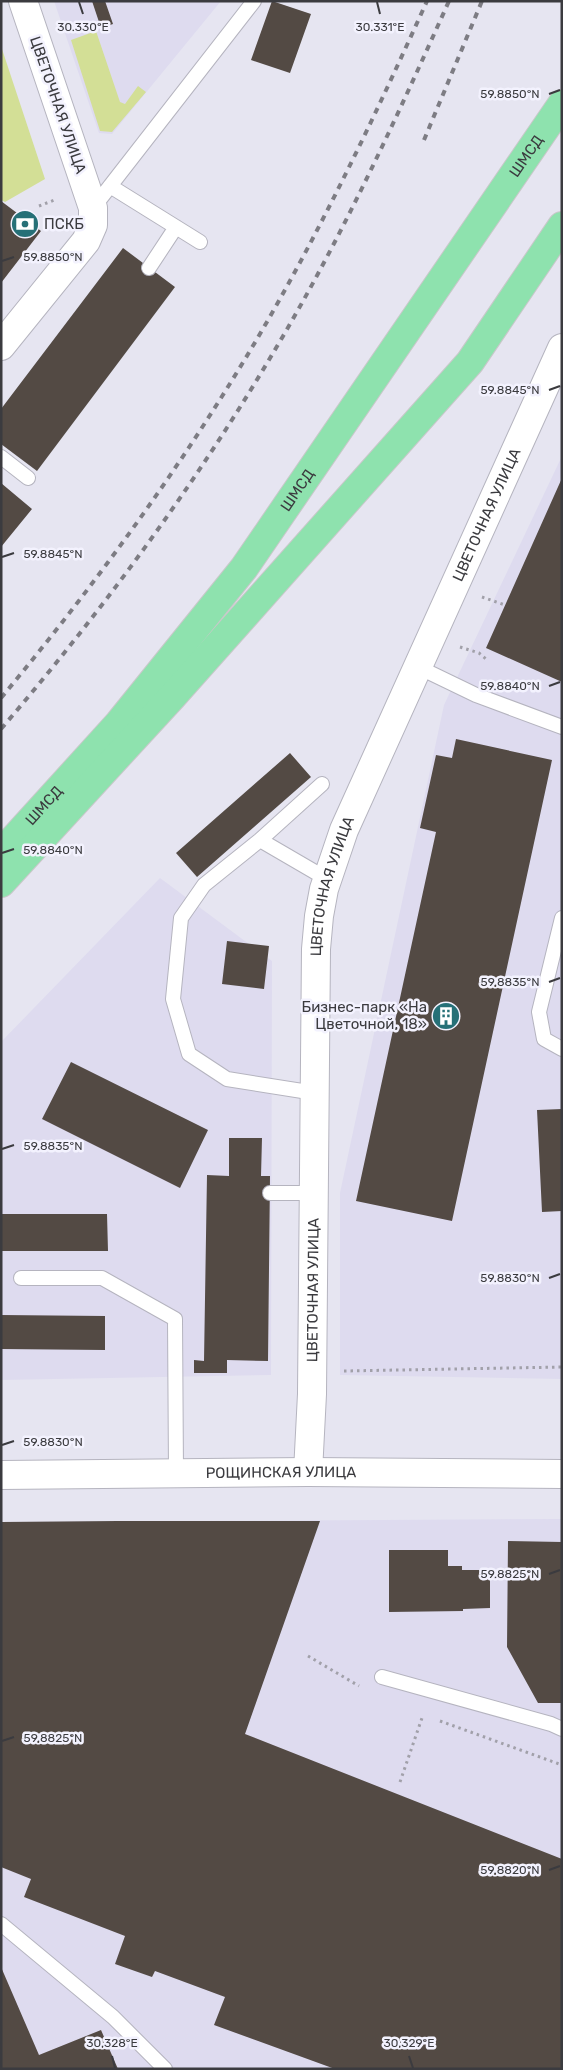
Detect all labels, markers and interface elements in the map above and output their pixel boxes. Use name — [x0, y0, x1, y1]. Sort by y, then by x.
text: 30.330°E — [57, 20, 109, 34]
text: 30.331°E — [356, 20, 404, 34]
street label: ЦВЕТОЧНАЯ УЛИЦА — [26, 34, 90, 176]
text: 59.8850°N — [480, 87, 540, 101]
street label: ШМСД — [506, 131, 547, 181]
bank icon: ПСКБ — [10, 209, 40, 239]
place label: ПСКБ — [44, 215, 84, 233]
text: 59.8850°N — [23, 250, 83, 264]
text: 59.8845°N — [480, 383, 540, 397]
street label: ЦВЕТОЧНАЯ УЛИЦА — [449, 445, 525, 584]
street label: ШМСД — [277, 465, 318, 515]
text: 59.8845°N — [23, 547, 83, 561]
text: 59.8840°N — [480, 679, 540, 693]
street label: ШМСД — [22, 782, 67, 829]
street label: ЦВЕТОЧНАЯ УЛИЦА — [307, 813, 358, 956]
text: 59.8840°N — [23, 843, 83, 857]
text: 59.8835°N — [481, 975, 539, 989]
place label: Бизнес-парк «На Цветочной, 18» — [302, 998, 427, 1033]
building icon: Бизнес-парк «На Цветочной, 18» — [431, 1001, 461, 1031]
text: 59.8835°N — [24, 1139, 82, 1153]
street label: ЦВЕТОЧНАЯ УЛИЦА — [303, 1218, 323, 1362]
text: 59.8830°N — [480, 1271, 540, 1285]
text: 59.8830°N — [23, 1435, 83, 1449]
street label: РОЩИНСКАЯ УЛИЦА — [206, 1463, 356, 1482]
text: 59.8825°N — [481, 1567, 539, 1581]
text: 59.8825°N — [24, 1731, 82, 1745]
text: 59.8820°N — [480, 1863, 540, 1877]
text: 30.328°E — [86, 2036, 138, 2050]
text: 30.329°E — [384, 2036, 434, 2050]

